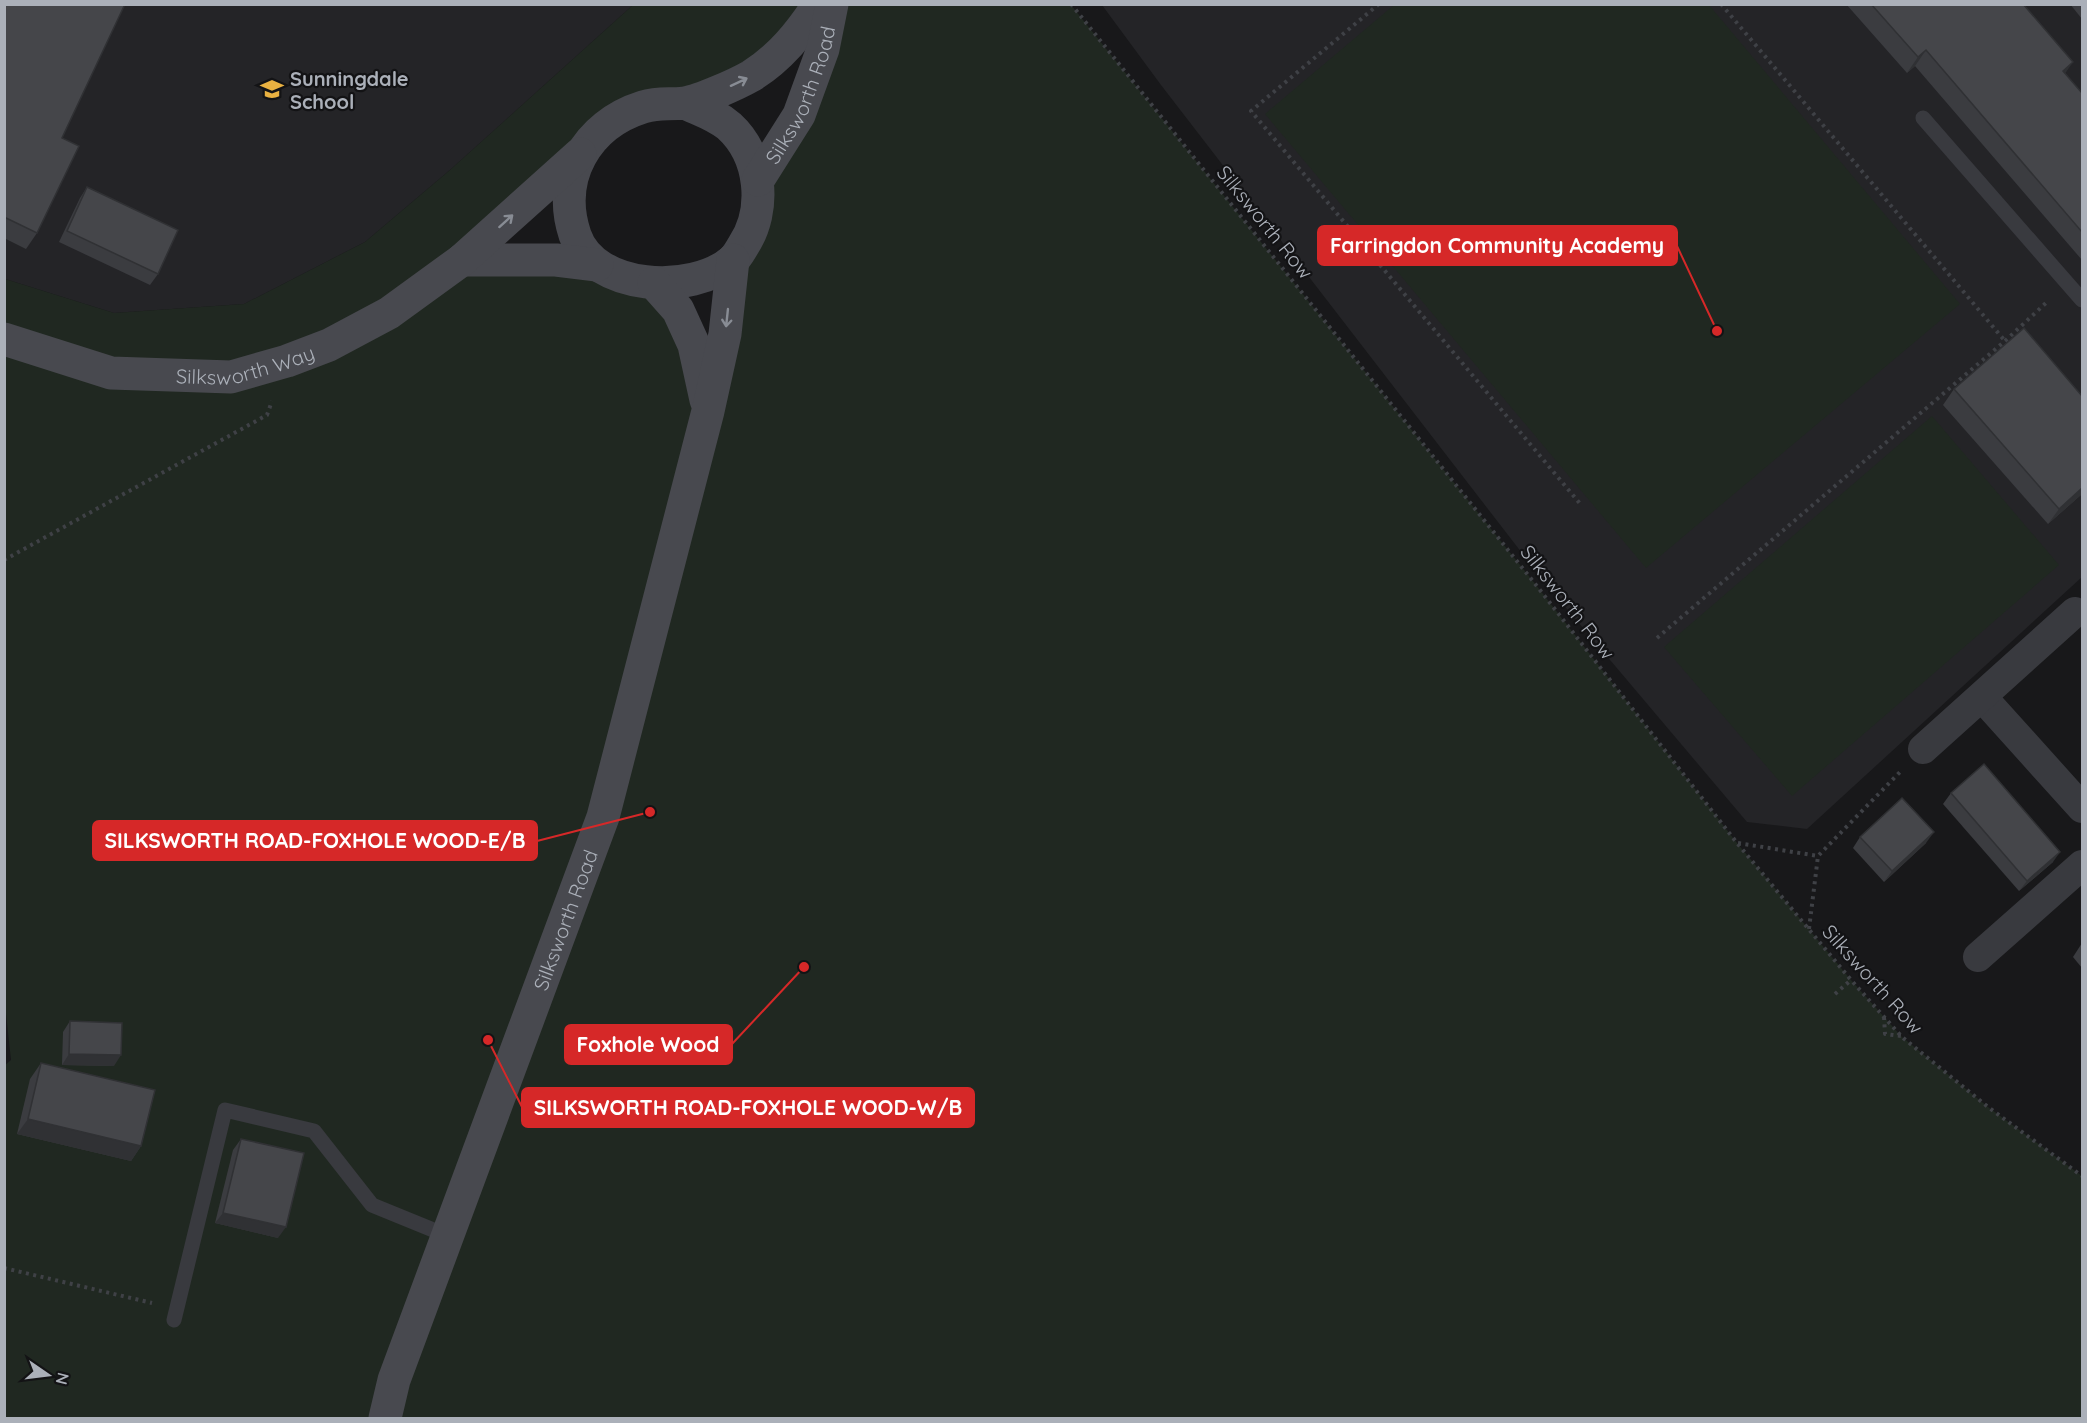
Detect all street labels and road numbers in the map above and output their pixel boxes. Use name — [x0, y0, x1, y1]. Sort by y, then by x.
street label: Silksworth Road — [759, 24, 840, 168]
street label: Silksworth Row — [1212, 160, 1318, 284]
street label: Silksworth Way — [176, 339, 318, 390]
street label: Silksworth Row — [1515, 540, 1621, 664]
street label: Silksworth Road — [527, 846, 602, 994]
street label: Silksworth Row — [1817, 919, 1929, 1039]

